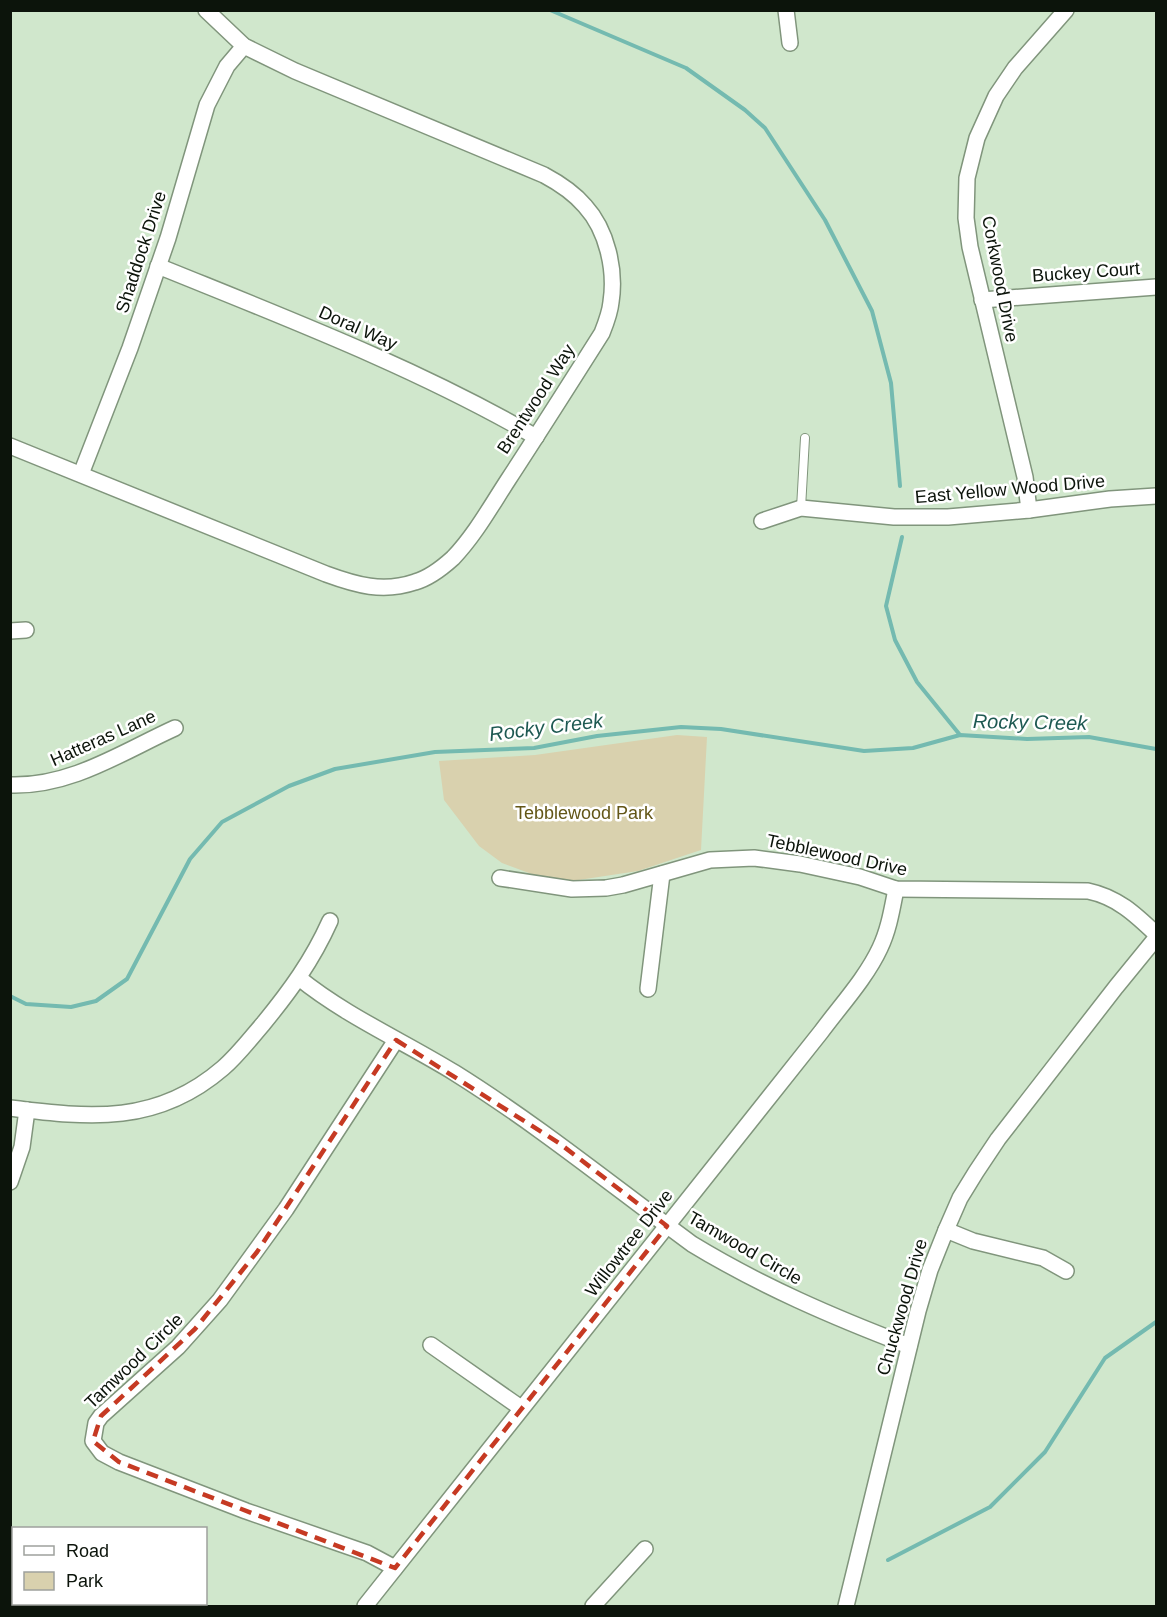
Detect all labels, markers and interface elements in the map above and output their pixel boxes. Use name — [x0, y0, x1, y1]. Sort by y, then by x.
street label: Shaddock Drive — [112, 188, 170, 316]
street label: Corkwood Drive — [978, 214, 1022, 344]
street label: Buckey Court — [1031, 258, 1141, 286]
street label: Doral Way — [316, 302, 400, 354]
street label: Brentwood Way — [493, 341, 579, 457]
street label: East Yellow Wood Drive — [914, 471, 1106, 507]
street label: Hatteras Lane — [47, 706, 159, 770]
water label: Rocky Creek — [488, 709, 605, 745]
water label: Rocky Creek — [973, 710, 1088, 734]
park label: Tebblewood Park — [515, 803, 654, 823]
street label: Tebblewood Drive — [765, 830, 909, 880]
street label: Willowtree Drive — [581, 1186, 677, 1300]
street label: Tamwood Circle — [685, 1207, 805, 1289]
street label: Chuckwood Drive — [873, 1236, 931, 1378]
street label: Tamwood Circle — [81, 1309, 187, 1413]
legend — [12, 1527, 207, 1605]
text: Road — [66, 1541, 109, 1561]
text: Park — [66, 1571, 104, 1591]

